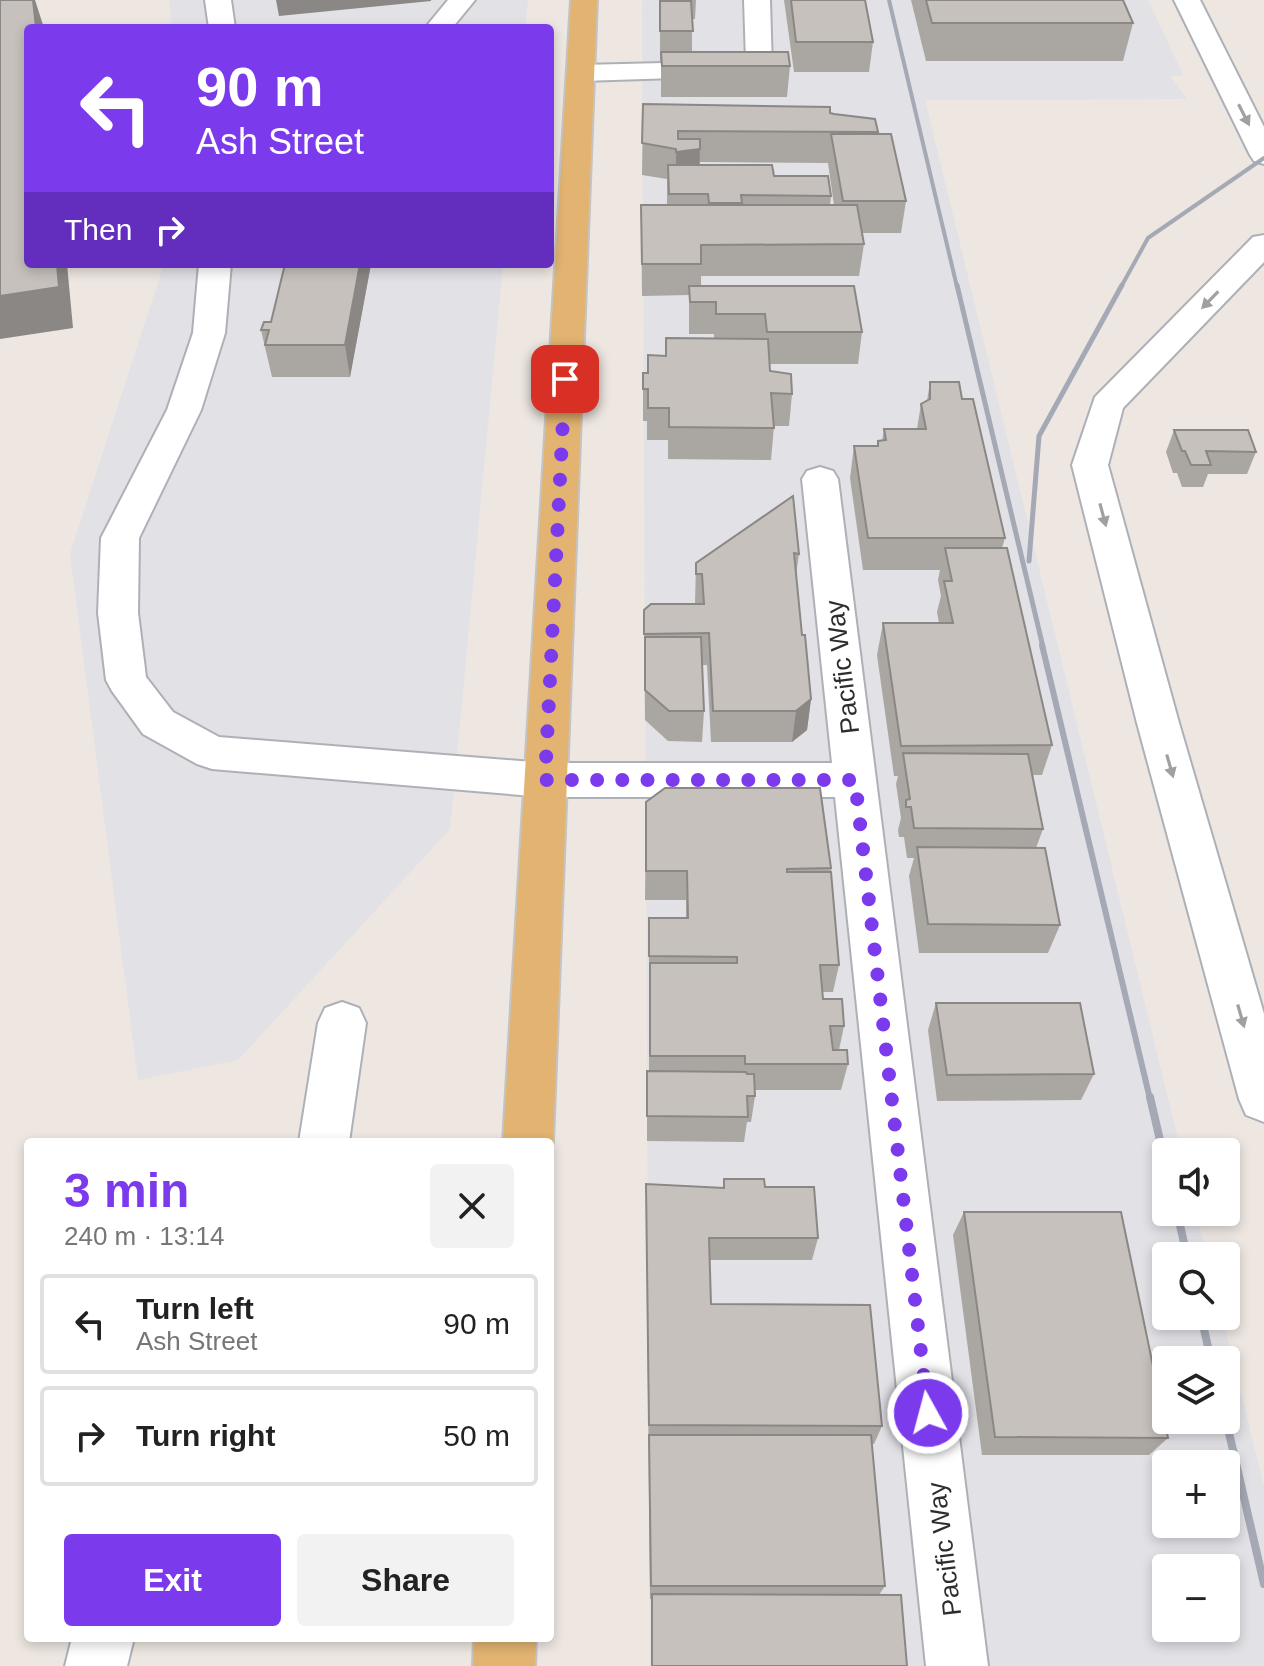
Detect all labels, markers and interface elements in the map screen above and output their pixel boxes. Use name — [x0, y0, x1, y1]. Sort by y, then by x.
text: 90 m — [196, 55, 324, 118]
icon: left — [64, 56, 168, 160]
one-way arrow — [1237, 103, 1251, 126]
text: Ash Street — [196, 121, 364, 162]
icon: right — [148, 208, 192, 252]
text: Then — [64, 213, 132, 246]
one-way arrow — [1201, 290, 1220, 309]
pin — [531, 345, 599, 413]
icon: arrive — [543, 357, 587, 401]
one-way arrow — [1098, 502, 1110, 527]
street label: Pacific Way — [819, 598, 865, 736]
one-way arrow — [1164, 754, 1177, 778]
one-way arrow — [1235, 1005, 1248, 1029]
map controls — [1152, 1138, 1240, 1642]
button: sound — [1152, 1138, 1240, 1226]
text: 3 min — [64, 1164, 189, 1217]
button: close — [430, 1164, 514, 1248]
text: 240 m · 13:14 — [64, 1221, 224, 1251]
button: search — [1152, 1242, 1240, 1330]
text: Turn left — [136, 1292, 254, 1325]
icon: left — [68, 1302, 112, 1346]
text: 90 m — [443, 1307, 510, 1340]
text: Ash Street — [136, 1326, 257, 1356]
button: layers — [1152, 1346, 1240, 1434]
position arrow — [886, 1371, 970, 1455]
icon: right — [68, 1414, 112, 1458]
text: Turn right — [136, 1419, 275, 1452]
text: 50 m — [443, 1419, 510, 1452]
button: + — [1152, 1450, 1240, 1538]
street label: Pacific Way — [921, 1480, 967, 1618]
button: Exit — [64, 1534, 281, 1626]
button: Share — [297, 1534, 514, 1626]
button: − — [1152, 1554, 1240, 1642]

